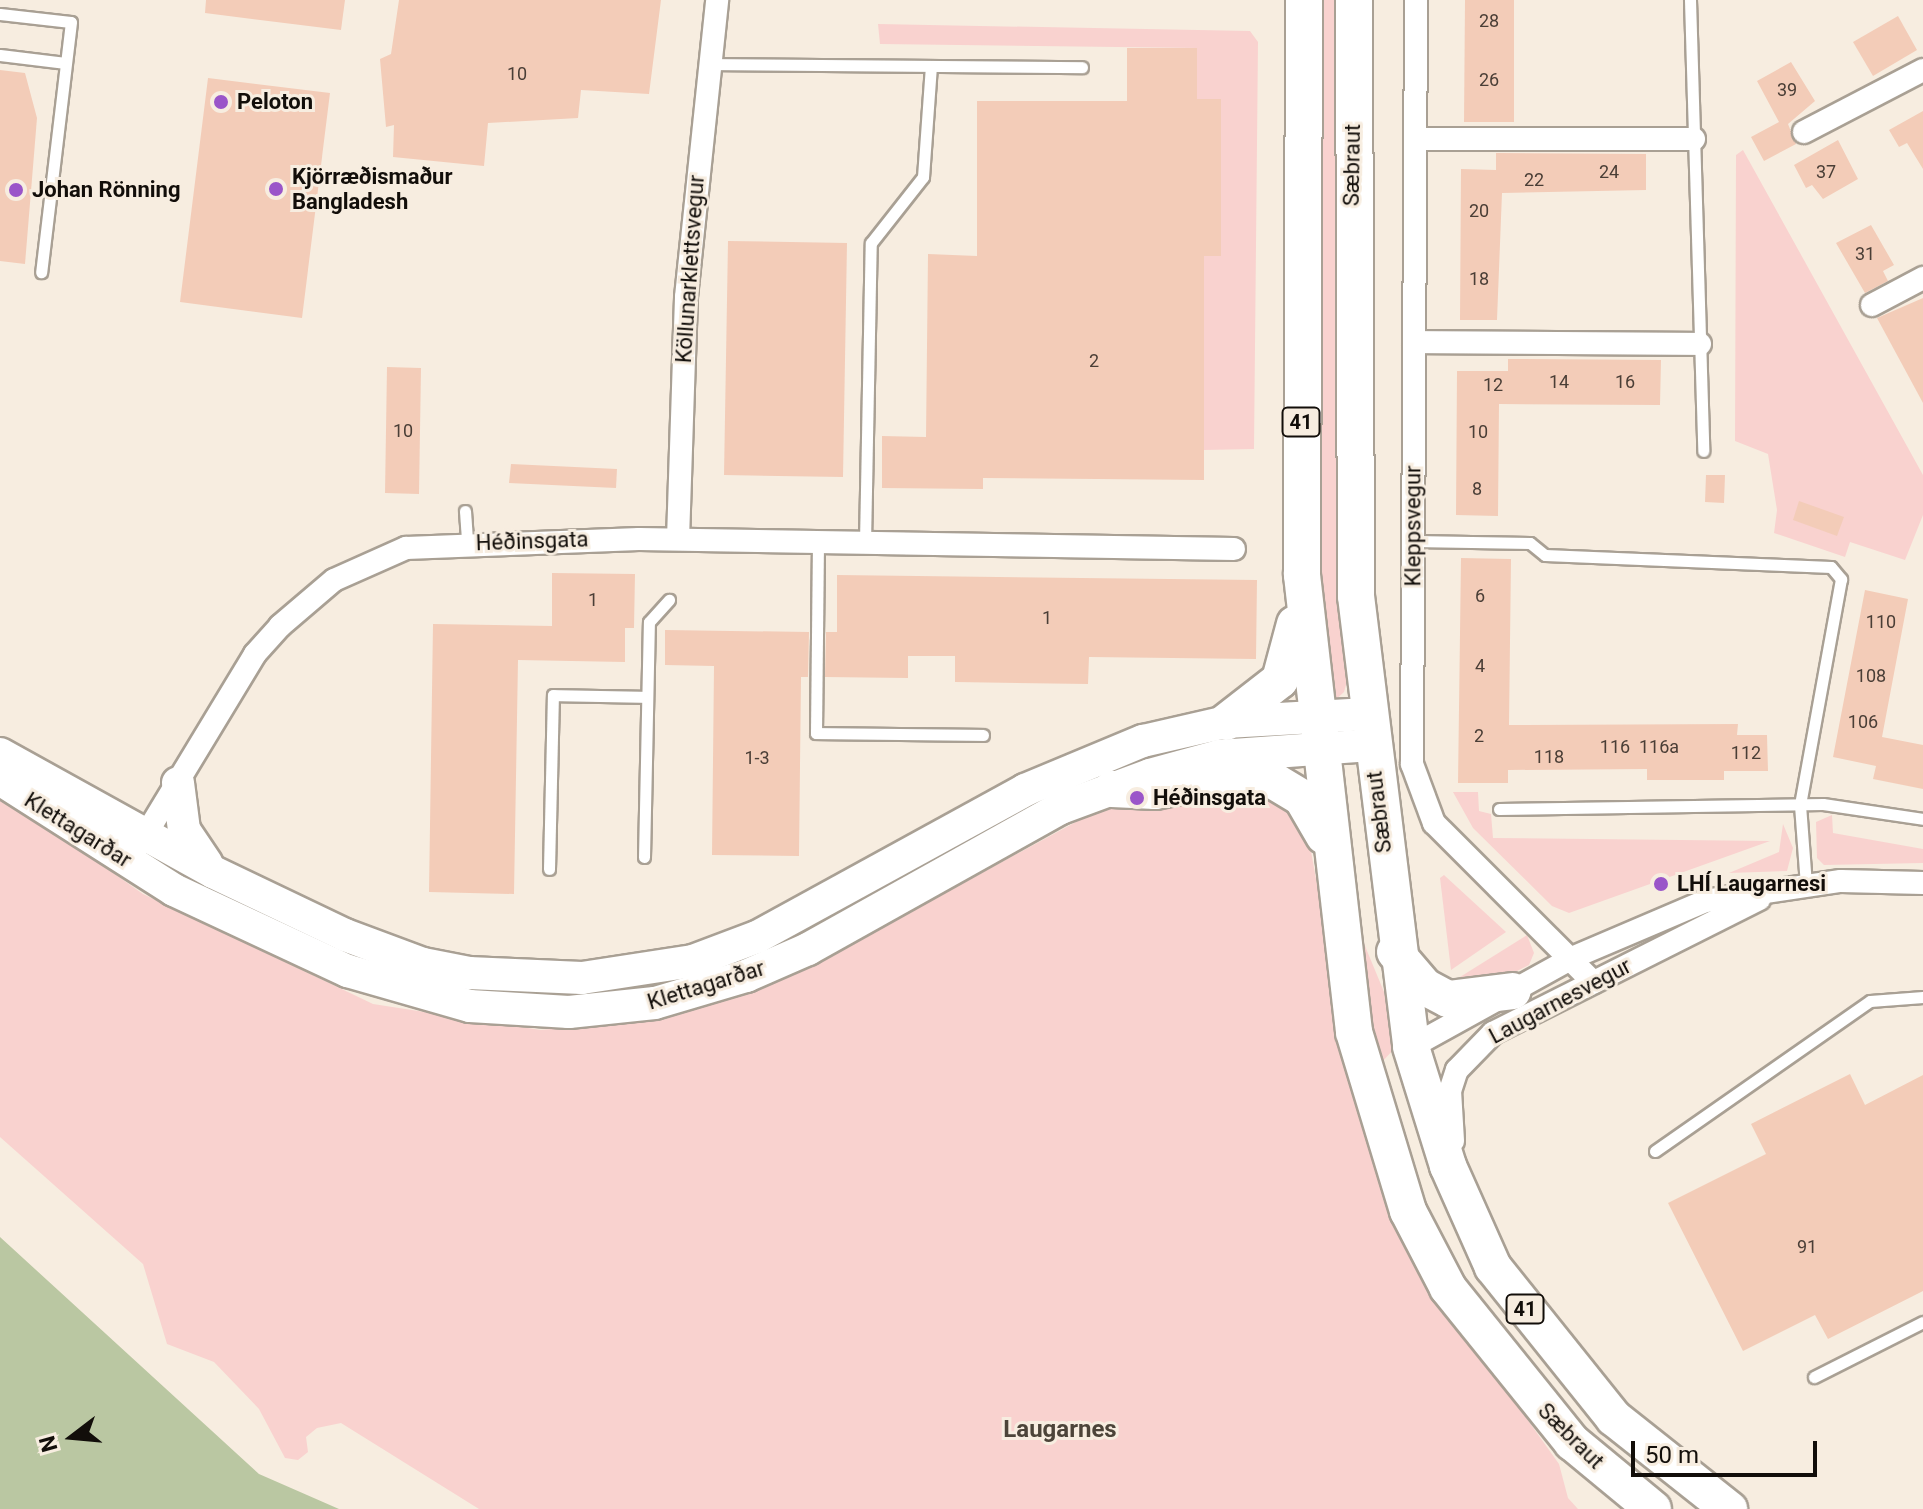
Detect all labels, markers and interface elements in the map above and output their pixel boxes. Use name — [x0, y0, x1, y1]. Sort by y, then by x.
house number: 28 — [1479, 10, 1499, 32]
house number: 10 — [507, 63, 527, 85]
house number: 26 — [1479, 69, 1499, 91]
house number: 39 — [1777, 79, 1797, 101]
place label: Peloton — [237, 89, 313, 115]
marker: Peloton — [212, 93, 230, 111]
street label: Sæbraut — [1338, 124, 1366, 206]
house number: 24 — [1599, 161, 1619, 183]
house number: 37 — [1816, 161, 1836, 183]
place label: Kjörræðismaður Bangladesh — [292, 163, 452, 214]
house number: 22 — [1524, 169, 1544, 191]
street label: Köllunarklettsvegur — [670, 174, 710, 364]
place label: Johan Rönning — [32, 177, 180, 203]
marker: Kjörræðismaður Bangladesh — [267, 180, 285, 198]
marker: Johan Rönning — [7, 181, 25, 199]
house number: 20 — [1469, 200, 1489, 222]
house number: 31 — [1855, 243, 1875, 265]
house number: 18 — [1469, 268, 1489, 290]
house number: 2 — [1089, 350, 1099, 372]
house number: 14 — [1549, 371, 1569, 393]
house number: 16 — [1615, 371, 1635, 393]
house number: 12 — [1483, 374, 1503, 396]
road number: 41 — [1281, 406, 1321, 438]
house number: 10 — [393, 420, 413, 442]
house number: 10 — [1468, 421, 1488, 443]
street label: Kleppsvegur — [1400, 466, 1426, 586]
house number: 8 — [1472, 478, 1482, 500]
street label: Héðinsgata — [475, 526, 589, 556]
house number: 6 — [1475, 585, 1485, 607]
house number: 1 — [588, 589, 598, 611]
house number: 1 — [1042, 607, 1052, 629]
house number: 110 — [1866, 611, 1896, 633]
house number: 4 — [1475, 655, 1485, 677]
house number: 108 — [1856, 665, 1886, 687]
house number: 106 — [1848, 711, 1878, 733]
house number: 2 — [1474, 725, 1484, 747]
house number: 116 — [1600, 736, 1630, 758]
house number: 116a — [1639, 736, 1679, 758]
house number: 112 — [1731, 742, 1761, 764]
house number: 118 — [1534, 746, 1564, 768]
house number: 1-3 — [744, 747, 770, 769]
street label: Sæbraut — [1361, 770, 1397, 854]
place label: Héðinsgata — [1153, 785, 1266, 811]
street label: Klettagarðar — [20, 787, 136, 873]
marker: Héðinsgata — [1128, 789, 1146, 807]
place label: LHÍ Laugarnesi — [1677, 871, 1826, 897]
marker: LHÍ Laugarnesi — [1652, 875, 1670, 893]
street label: Laugarnesvegur — [1484, 952, 1636, 1050]
street label: Klettagarðar — [644, 955, 768, 1015]
house number: 91 — [1797, 1236, 1817, 1258]
road number: 41 — [1505, 1293, 1545, 1325]
north arrow — [32, 1397, 112, 1477]
street label: Sæbraut — [1533, 1398, 1609, 1474]
district label: Laugarnes — [1003, 1416, 1117, 1444]
scale bar — [1635, 1425, 1821, 1475]
text: N — [34, 1433, 63, 1455]
text: 50 m — [1645, 1441, 1699, 1469]

